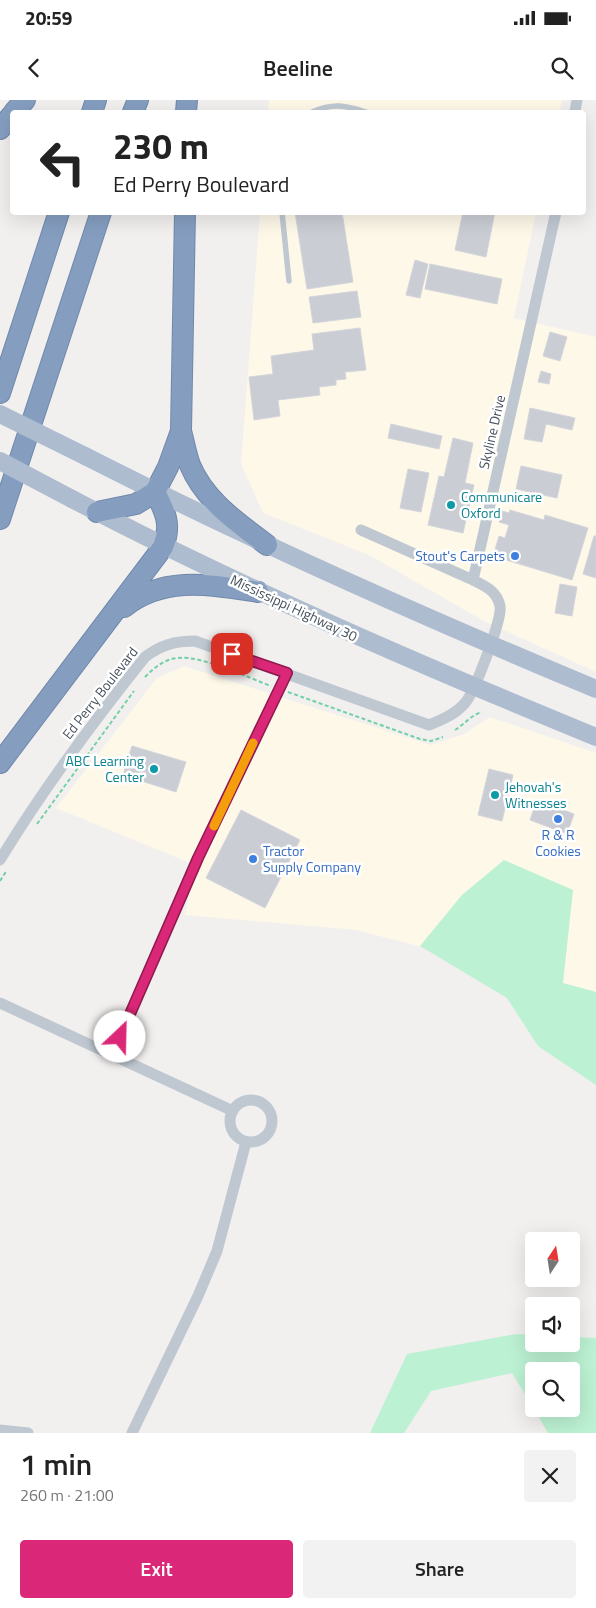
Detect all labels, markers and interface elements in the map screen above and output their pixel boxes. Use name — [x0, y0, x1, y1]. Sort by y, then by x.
text: 20:59 — [25, 3, 72, 32]
text: Beeline — [263, 51, 333, 85]
icon: back — [20, 54, 48, 82]
icon: search — [548, 54, 576, 82]
text: 230 m — [113, 119, 209, 173]
icon: left — [30, 130, 95, 195]
text: Ed Perry Boulevard — [113, 167, 289, 201]
street label: Skyline Drive — [473, 393, 510, 471]
place label: Communicare Oxford — [461, 486, 542, 523]
marker: Communicare Oxford — [445, 499, 457, 511]
place label: Stout's Carpets — [415, 545, 505, 566]
marker: Stout's Carpets — [509, 550, 521, 562]
street label: Mississippi Highway 30 — [227, 569, 361, 646]
pin — [211, 633, 253, 675]
icon: arrive — [218, 640, 246, 668]
street label: Ed Perry Boulevard — [57, 642, 142, 743]
place label: ABC Learning Center — [65, 750, 144, 787]
marker: ABC Learning Center — [148, 763, 160, 775]
place label: Jehovah's Witnesses — [505, 776, 567, 813]
marker: Jehovah's Witnesses — [489, 789, 501, 801]
marker: R & R Cookies — [552, 813, 564, 825]
place label: R & R Cookies — [535, 824, 581, 861]
place label: Tractor Supply Company — [263, 840, 361, 877]
marker: Tractor Supply Company — [247, 853, 259, 865]
position arrow — [93, 1010, 145, 1062]
north arrow — [525, 1232, 580, 1288]
map controls — [525, 1232, 580, 1417]
button: sound — [525, 1297, 580, 1352]
button: search — [525, 1362, 580, 1417]
text: 1 min — [20, 1441, 92, 1487]
button: close — [524, 1450, 576, 1502]
text: 260 m · 21:00 — [20, 1483, 114, 1507]
button: Exit — [20, 1540, 293, 1598]
button: Share — [303, 1540, 576, 1598]

